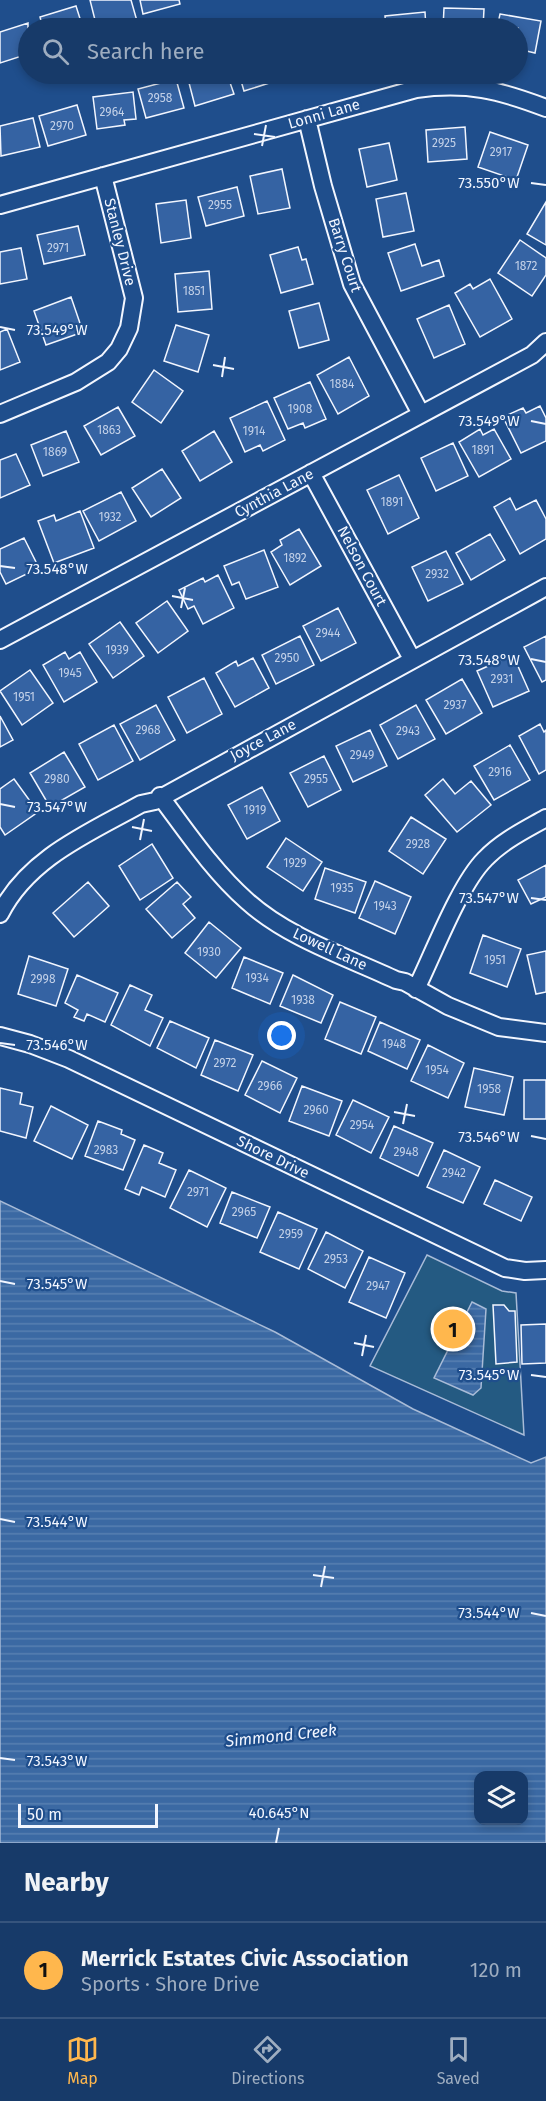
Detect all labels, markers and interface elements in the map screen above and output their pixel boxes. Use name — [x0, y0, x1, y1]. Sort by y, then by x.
search box — [18, 18, 528, 84]
icon: search — [39, 35, 72, 68]
text: Search here — [87, 38, 205, 65]
house number: 2958 — [148, 91, 173, 105]
street label: Lonni Lane — [286, 95, 362, 133]
house number: 2964 — [100, 105, 125, 119]
house number: 2970 — [50, 119, 74, 133]
house number: 2925 — [432, 136, 456, 150]
house number: 2917 — [490, 145, 512, 159]
text: 73.550°W — [458, 174, 520, 192]
street label: Stanley Drive — [100, 196, 140, 288]
house number: 2955 — [208, 198, 232, 212]
street label: Barry Court — [325, 216, 366, 295]
house number: 2971 — [47, 241, 69, 255]
house number: 1872 — [515, 259, 537, 273]
house number: 1851 — [183, 284, 205, 298]
text: 73.549°W — [26, 321, 88, 339]
house number: 1884 — [330, 377, 355, 391]
house number: 1908 — [288, 402, 313, 416]
text: 73.549°W — [458, 412, 520, 430]
house number: 1863 — [97, 423, 121, 437]
house number: 1914 — [243, 424, 266, 438]
house number: 1891 — [472, 443, 494, 457]
house number: 1869 — [43, 445, 67, 459]
street label: Cynthia Lane — [231, 465, 317, 521]
house number: 1891 — [381, 495, 403, 509]
house number: 1932 — [98, 510, 122, 524]
street label: Nelson Court — [333, 523, 391, 610]
house number: 1892 — [283, 551, 307, 565]
text: 73.548°W — [26, 560, 88, 578]
house number: 2932 — [425, 567, 449, 581]
house number: 2944 — [316, 626, 341, 640]
house number: 1939 — [105, 643, 129, 657]
house number: 2950 — [275, 651, 300, 665]
text: 73.548°W — [458, 651, 520, 669]
house number: 1945 — [58, 666, 82, 680]
house number: 2931 — [491, 672, 513, 686]
house number: 1951 — [13, 690, 35, 704]
house number: 2937 — [443, 698, 467, 712]
street label: Joyce Lane — [227, 715, 299, 765]
house number: 2968 — [135, 723, 161, 737]
house number: 2943 — [396, 724, 420, 738]
house number: 2949 — [350, 748, 374, 762]
house number: 2916 — [488, 765, 512, 779]
house number: 2980 — [44, 772, 70, 786]
house number: 2955 — [304, 772, 328, 786]
text: 73.547°W — [27, 798, 88, 816]
house number: 1919 — [244, 803, 266, 817]
house number: 2928 — [406, 837, 431, 851]
house number: 1929 — [283, 856, 307, 870]
house number: 1935 — [330, 881, 354, 895]
text: 73.547°W — [459, 889, 520, 907]
house number: 1943 — [373, 899, 397, 913]
street label: Lowell Lane — [290, 924, 370, 974]
house number: 1930 — [197, 945, 221, 959]
house number: 1951 — [484, 953, 506, 967]
house number: 1934 — [245, 971, 269, 985]
house number: 2998 — [30, 972, 56, 986]
house number: 1938 — [291, 993, 315, 1007]
your location — [267, 1021, 296, 1050]
text: 73.546°W — [26, 1036, 88, 1054]
house number: 1948 — [382, 1037, 407, 1051]
house number: 2972 — [213, 1056, 237, 1070]
house number: 1954 — [425, 1063, 450, 1077]
house number: 2966 — [258, 1079, 282, 1093]
house number: 1958 — [477, 1082, 501, 1096]
house number: 2960 — [303, 1103, 329, 1117]
house number: 2954 — [350, 1118, 375, 1132]
text: 73.546°W — [458, 1128, 520, 1146]
street label: Shore Drive — [234, 1132, 312, 1182]
house number: 2983 — [94, 1143, 118, 1157]
house number: 2948 — [394, 1145, 419, 1159]
house number: 2942 — [442, 1166, 466, 1180]
house number: 2971 — [187, 1185, 209, 1199]
house number: 2965 — [232, 1205, 256, 1219]
house number: 2959 — [279, 1227, 303, 1241]
house number: 2953 — [324, 1252, 348, 1266]
text: 73.545°W — [27, 1275, 88, 1293]
house number: 2947 — [366, 1279, 390, 1293]
pin: 1 — [434, 1306, 472, 1352]
text: 73.545°W — [459, 1366, 520, 1384]
text: 73.544°W — [26, 1513, 88, 1531]
text: 73.544°W — [458, 1604, 520, 1622]
water label: Simmond Creek — [224, 1720, 338, 1751]
text: 73.543°W — [27, 1752, 88, 1770]
map controls — [474, 1771, 528, 1825]
button: layers — [474, 1771, 528, 1825]
scale bar — [18, 1801, 158, 1828]
text: 40.645°N — [248, 1804, 310, 1822]
text: 50 m — [27, 1805, 62, 1824]
text: Nearby — [24, 1867, 109, 1898]
text: Merrick Estates Civic Association — [81, 1945, 409, 1972]
text: 1 — [39, 1958, 48, 1982]
text: 120 m — [470, 1958, 522, 1982]
text: Sports · Shore Drive — [81, 1972, 260, 1996]
tab: Map — [66, 2033, 99, 2088]
tab: Directions — [231, 2033, 305, 2088]
tab: Saved — [437, 2033, 480, 2088]

